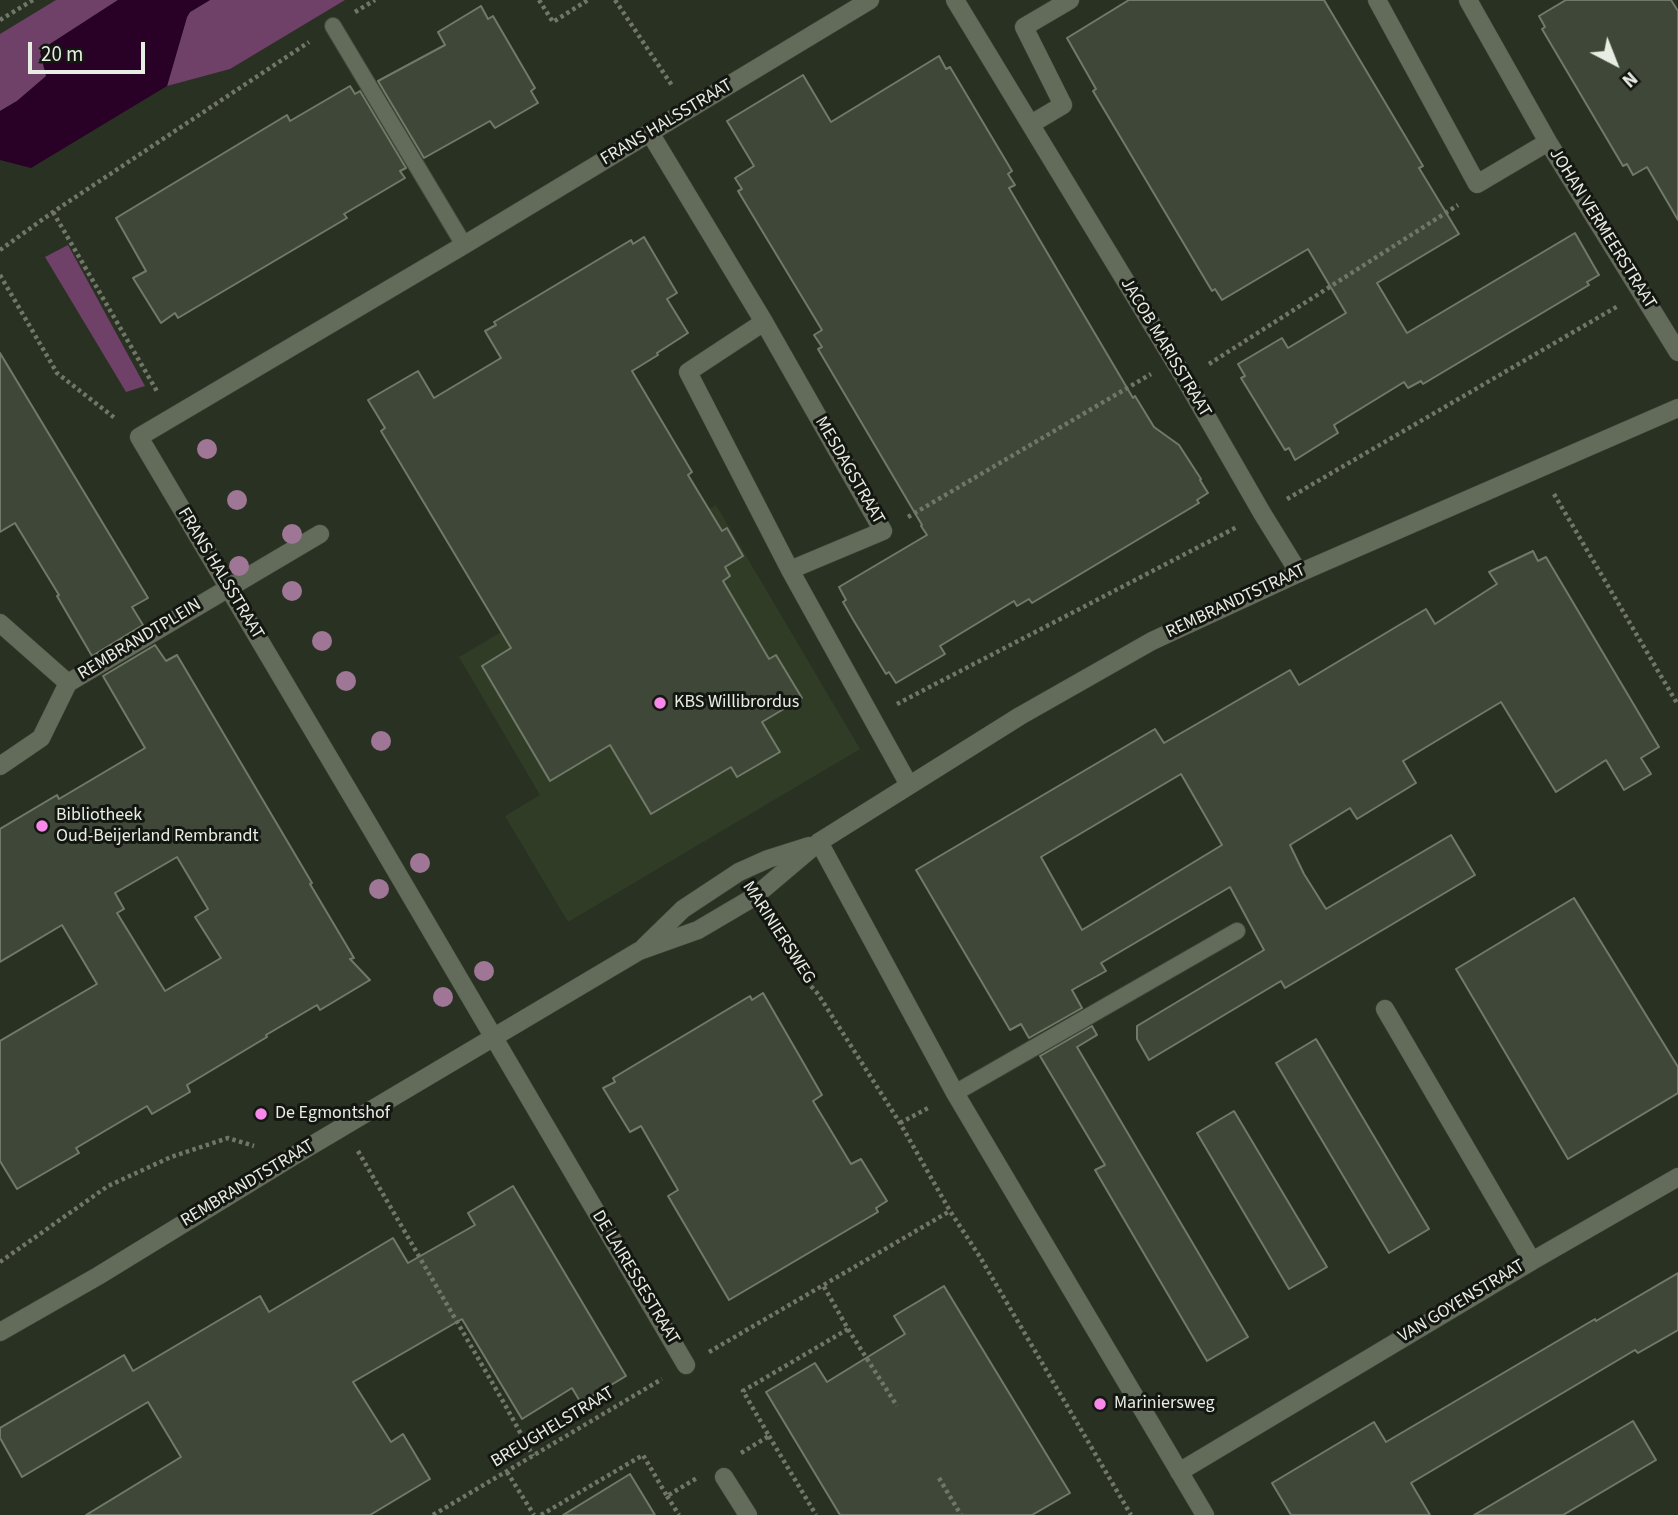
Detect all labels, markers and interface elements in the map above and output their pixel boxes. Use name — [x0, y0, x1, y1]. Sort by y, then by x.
scale bar — [32, 28, 149, 72]
north arrow — [1580, 28, 1650, 98]
text: 20 m — [41, 39, 83, 69]
text: N — [1616, 65, 1643, 93]
street label: FRANS HALSSTRAAT — [597, 75, 737, 171]
street label: JOHAN VERMEERSTRAAT — [1544, 145, 1660, 313]
street label: JACOB MARISSTRAAT — [1115, 275, 1215, 421]
street label: MESDAGSTRAAT — [809, 413, 889, 529]
street label: FRANS HALSSTRAAT — [172, 504, 268, 644]
street label: REMBRANDTSTRAAT — [1163, 560, 1309, 644]
street label: REMBRANDTPLEIN — [74, 595, 206, 685]
place label: KBS Willibrordus — [674, 692, 799, 714]
marker: KBS Willibrordus — [652, 695, 668, 711]
place label: Bibliotheek Oud-Beijerland Rembrandt — [56, 805, 259, 848]
marker: Bibliotheek Oud-Beijerland Rembrandt — [34, 818, 50, 834]
street label: MARINIERSWEG — [737, 878, 819, 988]
place label: De Egmontshof — [275, 1103, 390, 1125]
marker: De Egmontshof — [253, 1106, 269, 1122]
street label: REMBRANDTSTRAAT — [177, 1136, 319, 1232]
street label: DE LAIRESSESTRAAT — [586, 1207, 684, 1349]
street label: VAN GOYENSTRAAT — [1395, 1256, 1529, 1348]
street label: BREUGHELSTRAAT — [488, 1383, 618, 1473]
place label: Mariniersweg — [1114, 1393, 1214, 1415]
marker: Mariniersweg — [1092, 1396, 1108, 1412]

